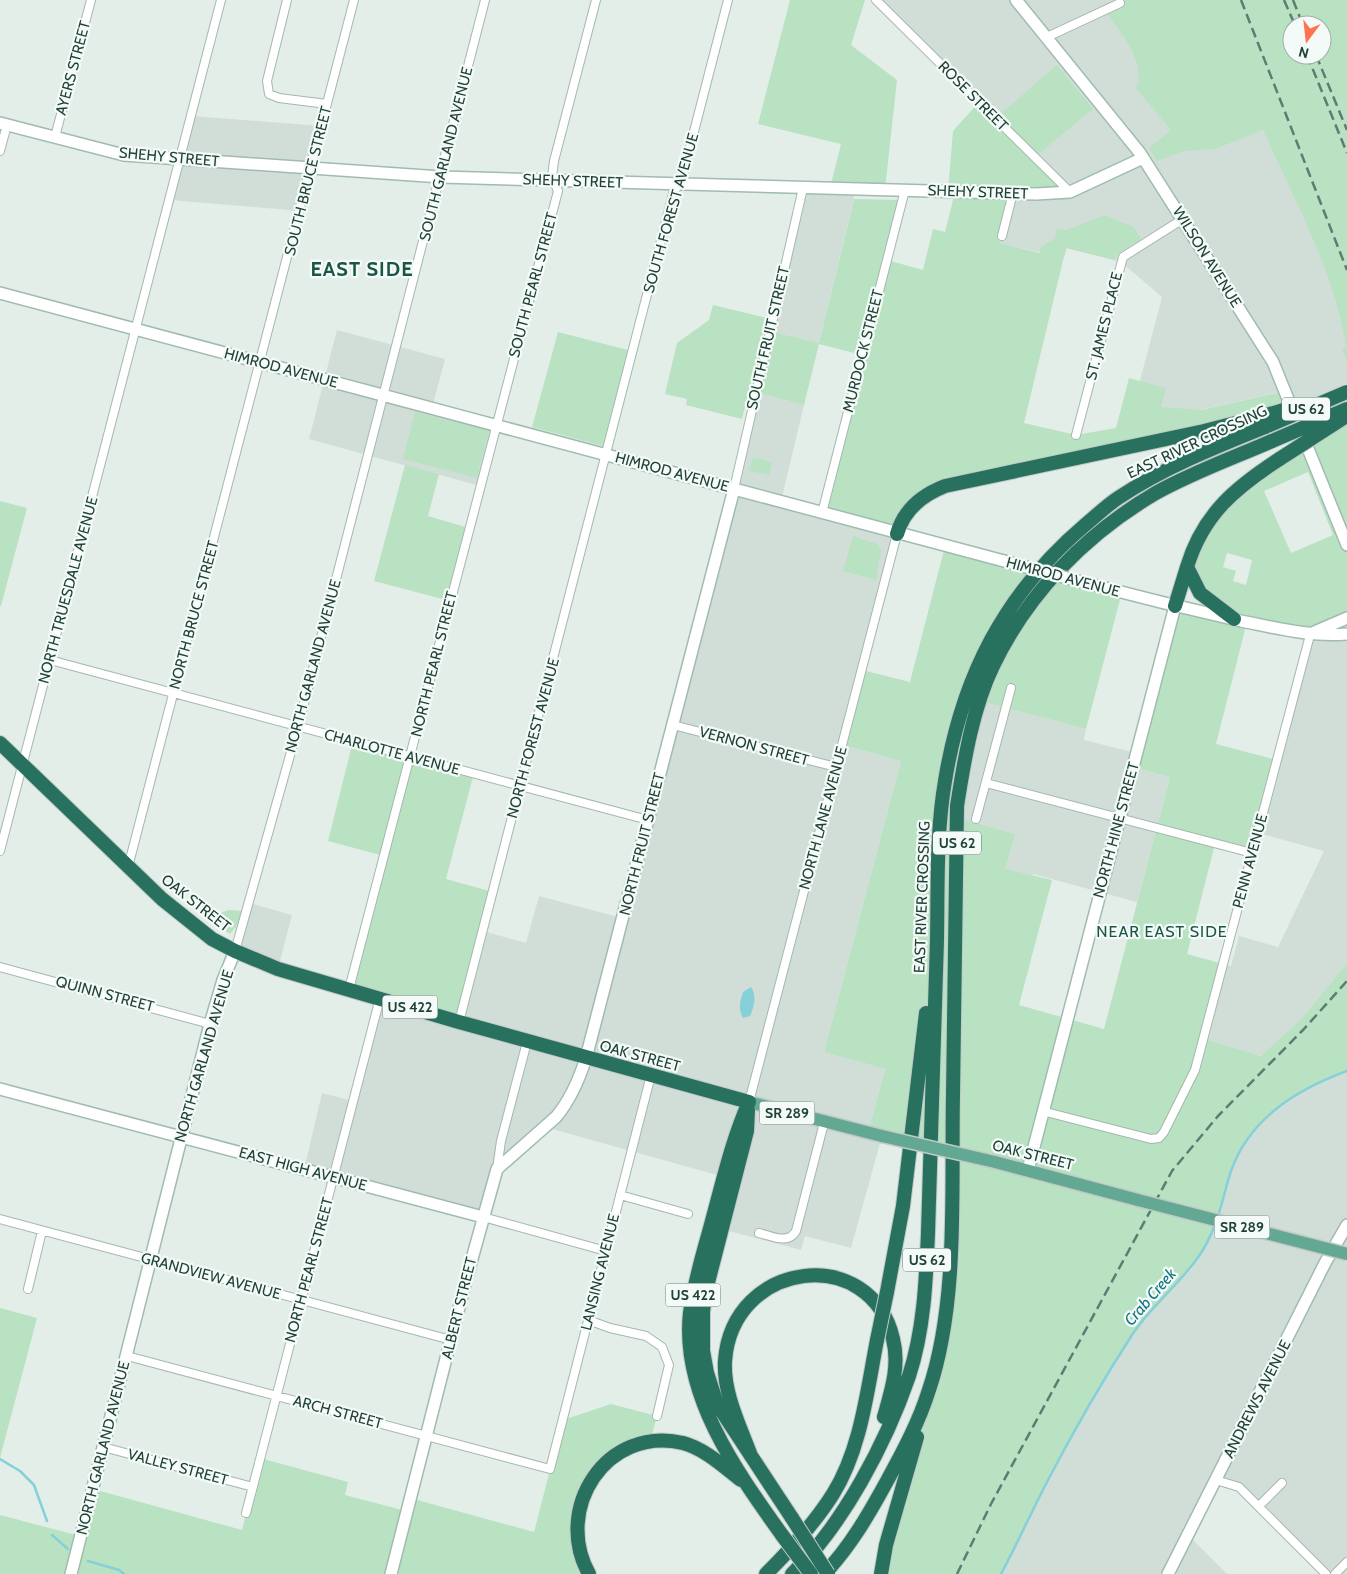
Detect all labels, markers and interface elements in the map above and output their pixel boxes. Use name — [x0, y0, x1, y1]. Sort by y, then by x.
north arrow — [1282, 15, 1332, 65]
street label: AYERS STREET — [52, 19, 94, 117]
text: N — [1297, 43, 1311, 63]
street label: ROSE STREET — [934, 57, 1012, 135]
street label: SOUTH GARLAND AVENUE — [416, 65, 476, 243]
street label: SOUTH BRUCE STREET — [281, 104, 335, 258]
street label: SOUTH FOREST AVENUE — [640, 131, 702, 295]
street label: SHEHY STREET — [118, 144, 220, 170]
street label: SHEHY STREET — [522, 170, 624, 192]
street label: SHEHY STREET — [927, 181, 1029, 203]
street label: WILSON AVENUE — [1169, 203, 1245, 311]
street label: SOUTH PEARL STREET — [505, 210, 561, 360]
district label: EAST SIDE — [310, 257, 414, 281]
street label: SOUTH FRUIT STREET — [743, 265, 793, 411]
street label: ST. JAMES PLACE — [1082, 270, 1126, 382]
street label: MURDOCK STREET — [839, 288, 887, 414]
street label: HIMROD AVENUE — [222, 344, 340, 392]
road number: US 62 — [1282, 398, 1330, 420]
street label: EAST RIVER CROSSING — [1124, 402, 1270, 482]
street label: HIMROD AVENUE — [613, 448, 731, 496]
street label: NORTH TRUESDALE AVENUE — [34, 495, 102, 685]
street label: NORTH BRUCE STREET — [165, 539, 223, 691]
street label: HIMROD AVENUE — [1004, 553, 1122, 601]
street label: NORTH GARLAND AVENUE — [281, 577, 345, 755]
street label: NORTH PEARL STREET — [407, 589, 461, 739]
street label: NORTH FOREST AVENUE — [503, 656, 563, 820]
street label: VERNON STREET — [697, 723, 811, 769]
street label: CHARLOTTE AVENUE — [322, 725, 462, 779]
street label: NORTH LANE AVENUE — [795, 744, 851, 892]
street label: NORTH HINE STREET — [1089, 760, 1143, 900]
street label: NORTH FRUIT STREET — [616, 771, 668, 917]
street label: PENN AVENUE — [1229, 812, 1271, 910]
street label: EAST RIVER CROSSING — [910, 821, 934, 973]
road number: US 62 — [933, 831, 981, 854]
street label: OAK STREET — [158, 870, 234, 936]
district label: NEAR EAST SIDE — [1096, 922, 1228, 941]
street label: NORTH GARLAND AVENUE — [171, 968, 237, 1144]
street label: QUINN STREET — [54, 972, 156, 1016]
road number: US 422 — [382, 996, 438, 1019]
street label: OAK STREET — [598, 1037, 682, 1075]
road number: SR 289 — [760, 1102, 814, 1124]
street label: OAK STREET — [991, 1136, 1075, 1174]
street label: EAST HIGH AVENUE — [237, 1143, 369, 1195]
street label: NORTH PEARL STREET — [281, 1196, 337, 1344]
street label: LANSING AVENUE — [577, 1212, 623, 1332]
road number: SR 289 — [1214, 1216, 1270, 1238]
road number: US 62 — [903, 1248, 951, 1272]
street label: GRANDVIEW AVENUE — [139, 1249, 283, 1303]
street label: ALBERT STREET — [438, 1255, 480, 1361]
water label: Crab Creek — [1120, 1264, 1181, 1329]
road number: US 422 — [666, 1284, 720, 1306]
street label: ANDREWS AVENUE — [1219, 1337, 1295, 1461]
street label: NORTH GARLAND AVENUE — [73, 1359, 133, 1537]
street label: ARCH STREET — [291, 1391, 385, 1433]
street label: VALLEY STREET — [126, 1445, 230, 1489]

